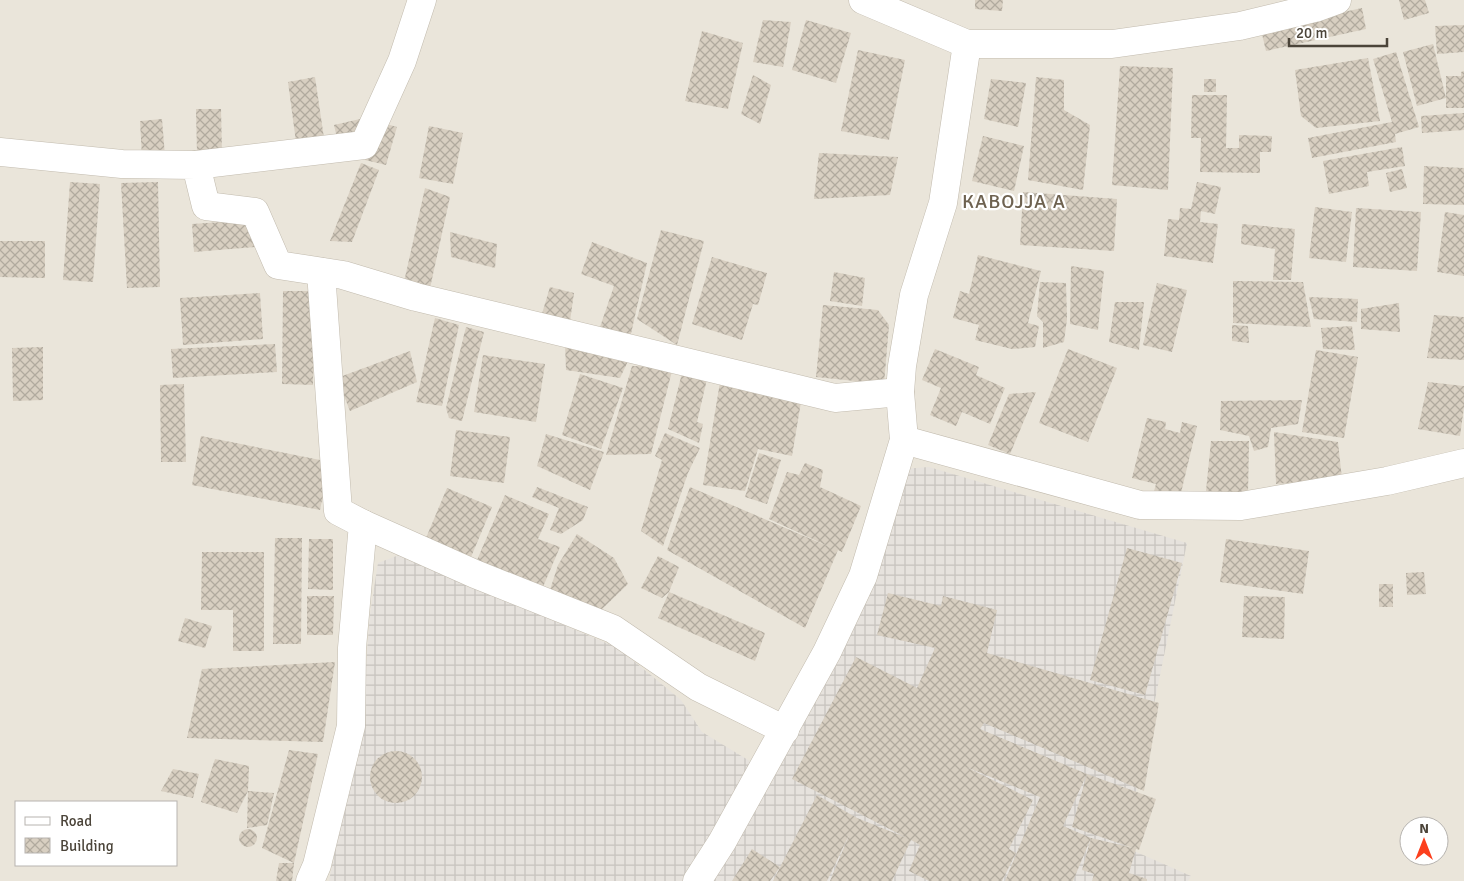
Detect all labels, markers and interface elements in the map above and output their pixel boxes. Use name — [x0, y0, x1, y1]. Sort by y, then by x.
scale bar — [1289, 15, 1386, 47]
text: 20 m — [1296, 24, 1327, 42]
district label: KABOJJA A — [962, 189, 1066, 214]
legend — [15, 801, 178, 866]
text: Road — [60, 812, 92, 830]
north arrow — [1399, 816, 1449, 866]
text: N — [1419, 820, 1429, 837]
text: Building — [60, 837, 114, 855]

